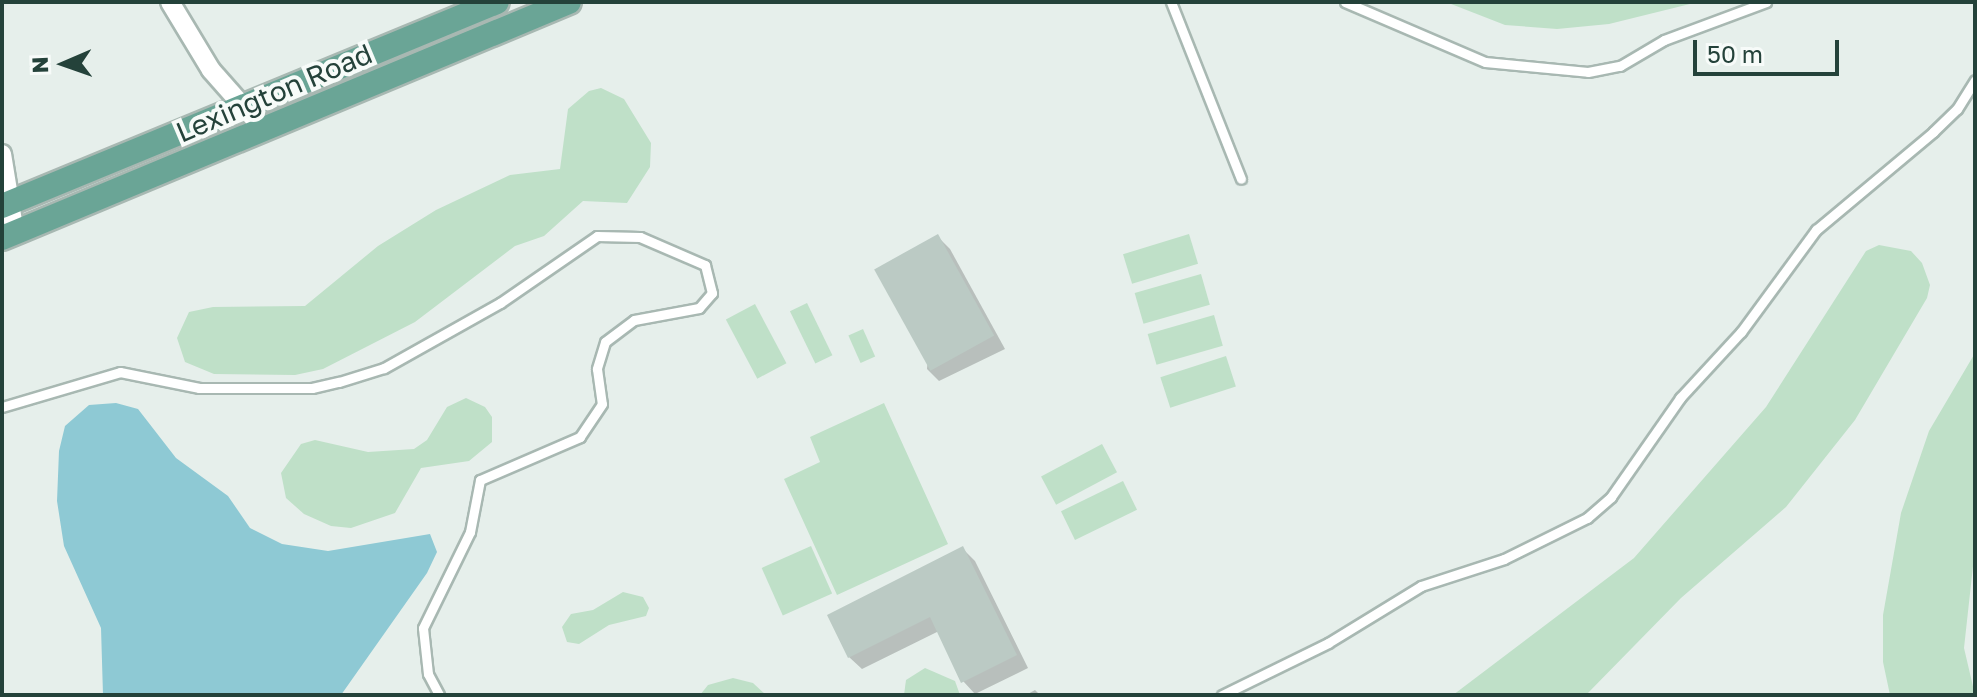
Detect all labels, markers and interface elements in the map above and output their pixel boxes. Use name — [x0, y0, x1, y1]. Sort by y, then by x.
north arrow — [24, 24, 104, 104]
scale bar — [1697, 24, 1843, 74]
street label: Lexington Road — [171, 37, 377, 149]
text: 50 m — [1707, 39, 1763, 68]
text: N — [26, 56, 53, 74]

